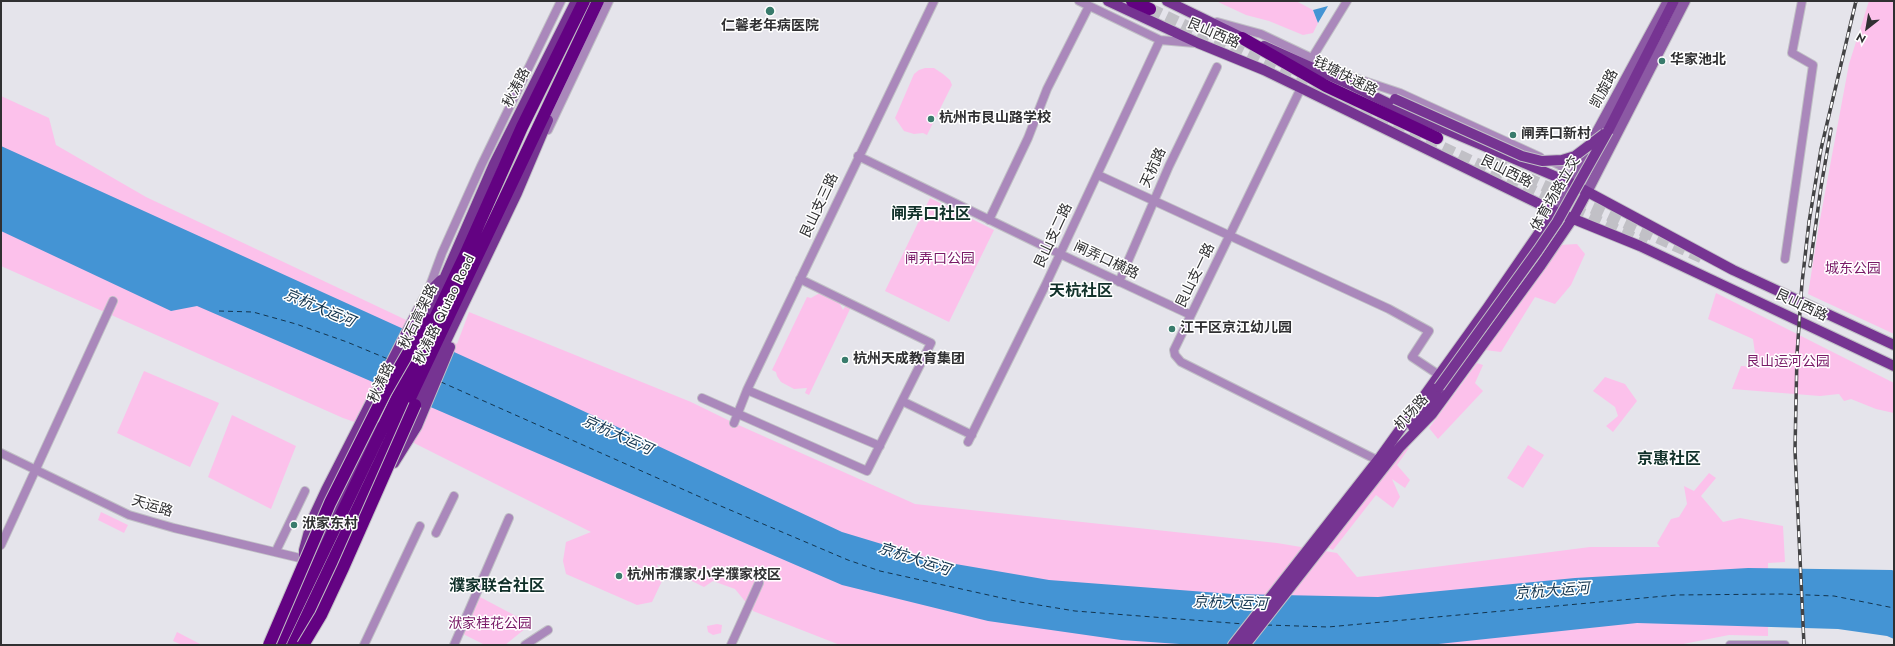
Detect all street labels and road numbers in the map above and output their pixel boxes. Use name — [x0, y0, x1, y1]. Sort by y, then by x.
street label: 艮山西路 — [1184, 15, 1242, 53]
street label: 钱塘快速路 — [1310, 54, 1380, 100]
street label: 秋涛路 — [500, 65, 534, 111]
street label: 凯旋路 — [1588, 67, 1622, 111]
street label: 天杭路 — [1138, 145, 1170, 191]
street label: 艮山西路 — [1477, 152, 1535, 192]
street label: 体育场路立交 — [1528, 153, 1584, 235]
street label: 艮山支三路 — [798, 171, 842, 241]
street label: 艮山支二路 — [1032, 201, 1076, 271]
street label: 闸弄口横路 — [1071, 239, 1141, 283]
street label: 艮山支一路 — [1173, 241, 1219, 311]
street label: 秋涛路 Qiutao Road — [411, 252, 479, 368]
street label: 秋石高架路 — [396, 282, 442, 352]
street label: 艮山西路 — [1772, 287, 1830, 325]
street label: 秋涛路 — [366, 360, 398, 406]
street label: 机场路 — [1392, 392, 1432, 434]
street label: 天运路 — [129, 493, 175, 521]

